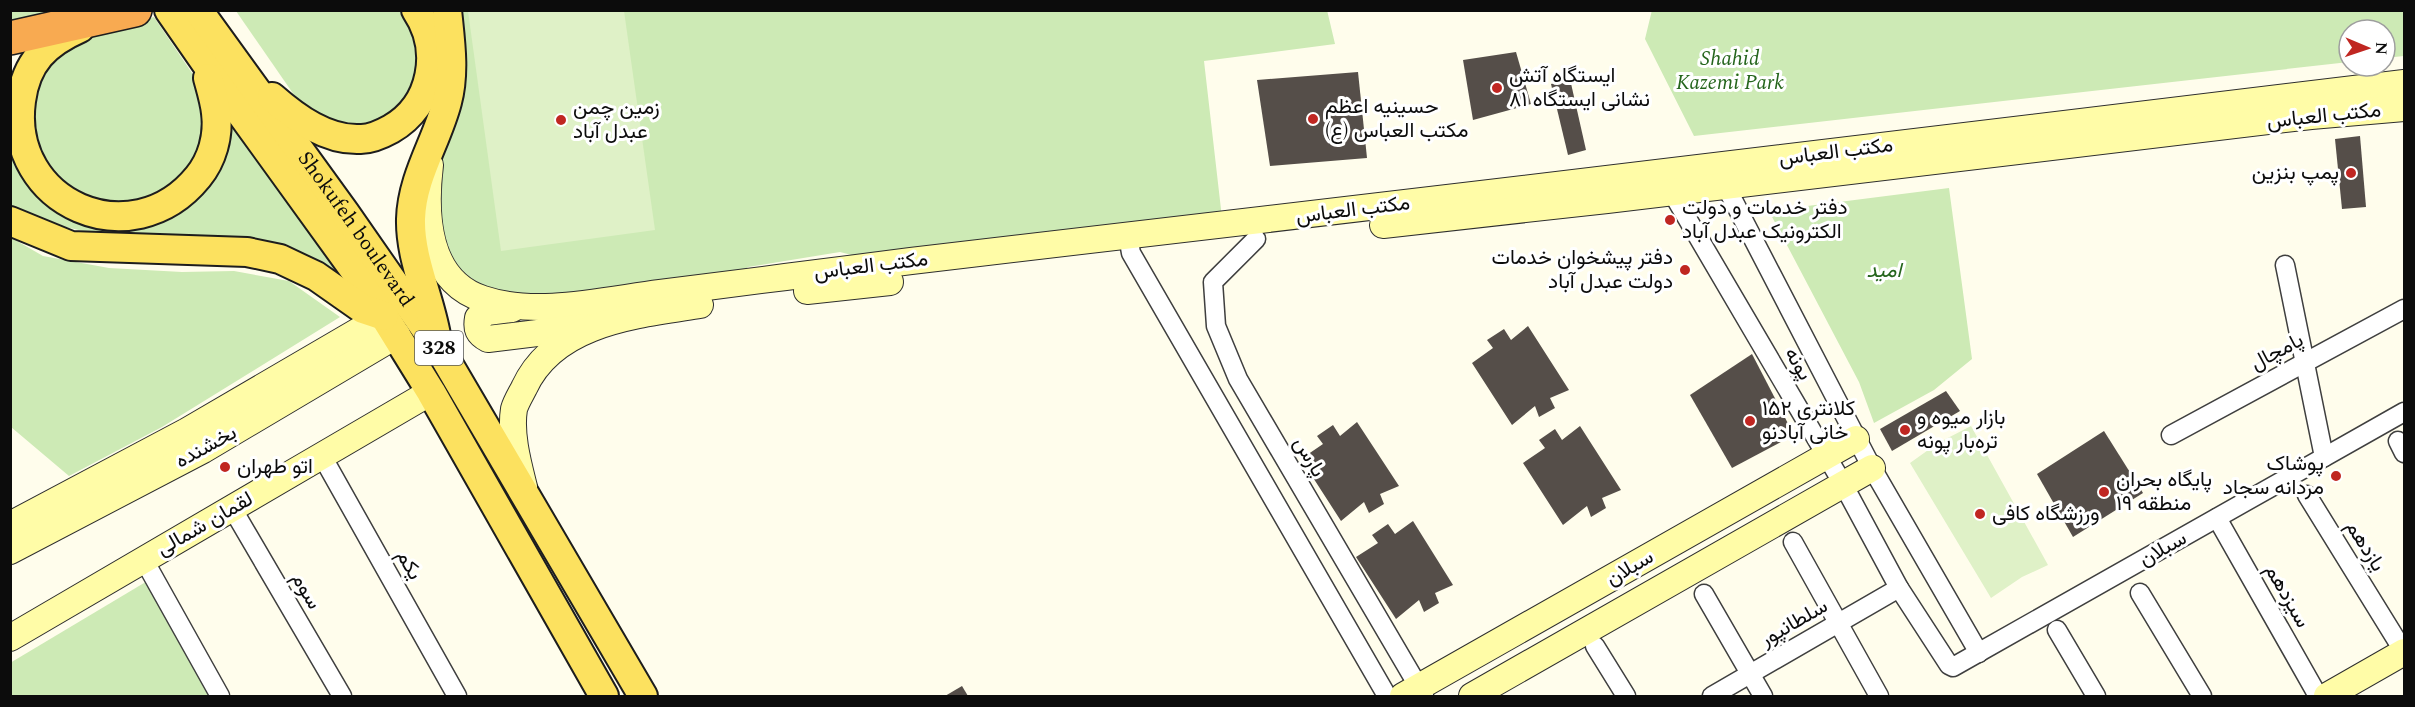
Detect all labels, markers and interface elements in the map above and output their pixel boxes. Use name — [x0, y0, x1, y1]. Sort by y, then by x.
north arrow — [2337, 18, 2397, 78]
text: N — [2369, 42, 2393, 55]
park label: Shahid Kazemi Park — [1676, 43, 1784, 99]
place label: ایستگاه آتش نشانی ایستگاه ۸۱ — [1509, 60, 1650, 116]
marker: ایستگاه آتش نشانی ایستگاه ۸۱ — [1490, 81, 1504, 95]
place label: حسینیه اعظم مکتب العباس (ع) — [1325, 91, 1468, 147]
place label: زمین چمن عبدل آباد — [573, 92, 660, 148]
street label: مکتب العباس — [2265, 94, 2383, 138]
marker: حسینیه اعظم مکتب العباس (ع) — [1306, 112, 1320, 126]
marker: زمین چمن عبدل آباد — [554, 113, 568, 127]
street label: مکتب العباس — [1777, 129, 1895, 175]
street label: Shokufeh boulevard — [289, 145, 422, 314]
place label: پمپ بنزین — [2252, 157, 2339, 189]
marker: پمپ بنزین — [2344, 166, 2358, 180]
street label: مکتب العباس — [1294, 187, 1412, 233]
place label: دفتر خدمات و دولت الکترونیک عبدل آباد — [1682, 192, 1848, 248]
marker: دفتر خدمات و دولت الکترونیک عبدل آباد — [1663, 213, 1677, 227]
place label: دفتر پیشخوان خدمات دولت عبدل آباد — [1492, 242, 1673, 298]
street label: مکتب العباس — [812, 243, 930, 289]
park label: امید — [1867, 255, 1904, 287]
marker: دفتر پیشخوان خدمات دولت عبدل آباد — [1678, 263, 1692, 277]
street label: پامچال — [2245, 325, 2309, 379]
road number: 328 — [415, 331, 463, 365]
street label: پونه — [1776, 341, 1820, 387]
place label: کلانتری ۱۵۲ خانی آبادنو — [1762, 393, 1855, 449]
place label: بازار میوه و تره‌بار پونه — [1917, 402, 2005, 458]
marker: کلانتری ۱۵۲ خانی آبادنو — [1743, 414, 1757, 428]
street label: بخشنده — [169, 417, 243, 477]
marker: بازار میوه و تره‌بار پونه — [1898, 423, 1912, 437]
street label: پارس — [1285, 431, 1333, 483]
place label: پوشاک مردانه سجاد — [2223, 448, 2324, 504]
place label: اتو طهران — [237, 451, 313, 483]
marker: اتو طهران — [218, 460, 232, 474]
place label: پایگاه بحران منطقه ۱۹ — [2116, 464, 2212, 520]
marker: پوشاک مردانه سجاد — [2329, 469, 2343, 483]
street label: لقمان شمالی — [151, 483, 259, 565]
marker: پایگاه بحران منطقه ۱۹ — [2097, 485, 2111, 499]
place label: ورزشگاه کافی — [1992, 498, 2100, 530]
marker: ورزشگاه کافی — [1973, 507, 1987, 521]
street label: یازدهم — [2337, 514, 2393, 578]
street label: سبلان — [2133, 523, 2193, 575]
street label: سبلان — [1600, 541, 1660, 595]
street label: یکم — [388, 544, 430, 586]
street label: سیزدهم — [2256, 558, 2318, 634]
street label: سوم — [283, 566, 329, 616]
street label: سلطانپور — [1753, 591, 1834, 656]

